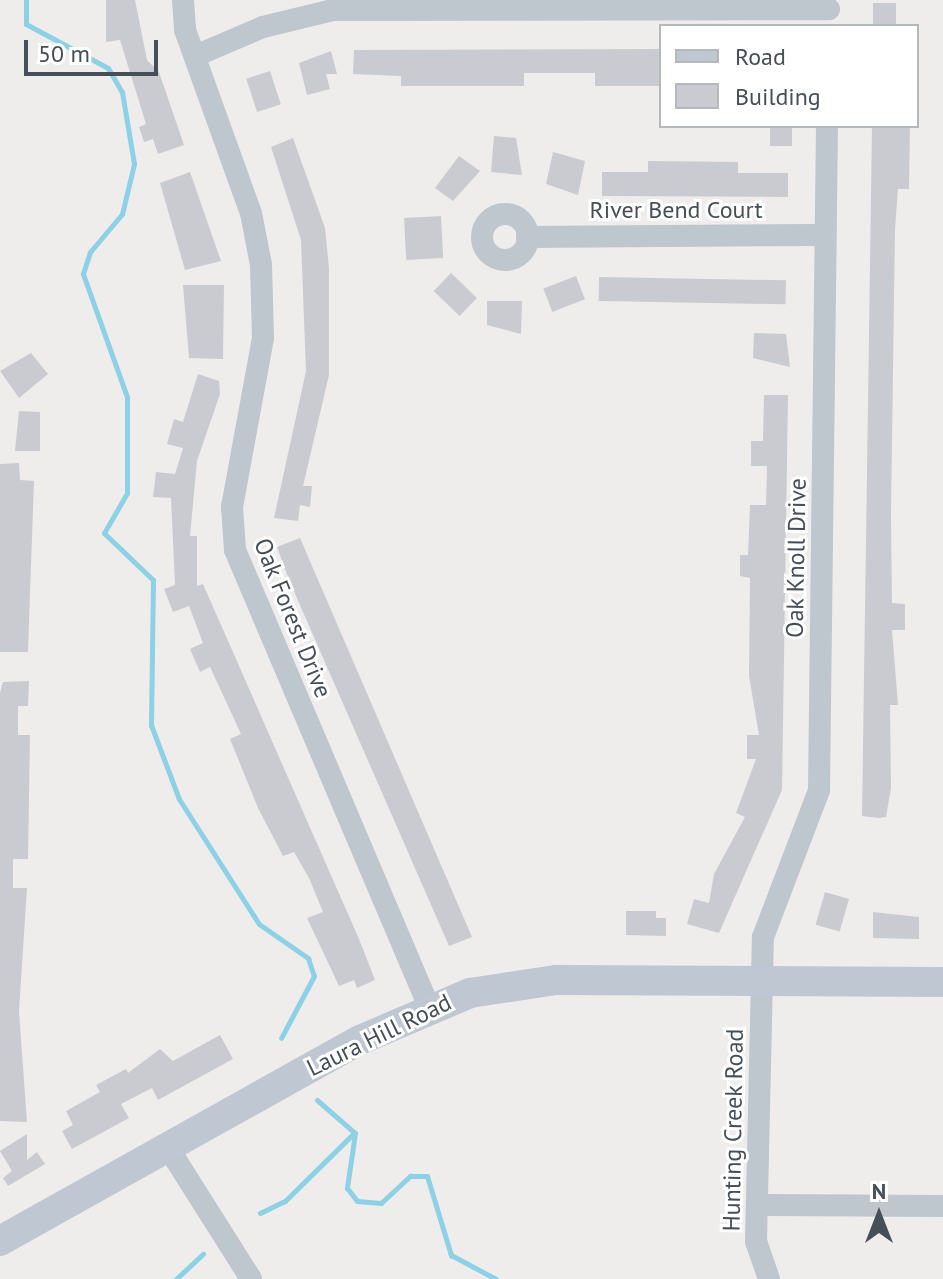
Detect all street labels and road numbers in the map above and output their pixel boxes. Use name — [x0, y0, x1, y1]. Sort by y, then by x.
street label: River Bend Court — [589, 196, 763, 224]
street label: Oak Knoll Drive — [780, 478, 812, 638]
street label: Oak Forest Drive — [248, 534, 338, 702]
street label: Laura Hill Road — [302, 988, 456, 1082]
street label: Hunting Creek Road — [717, 1028, 749, 1232]

